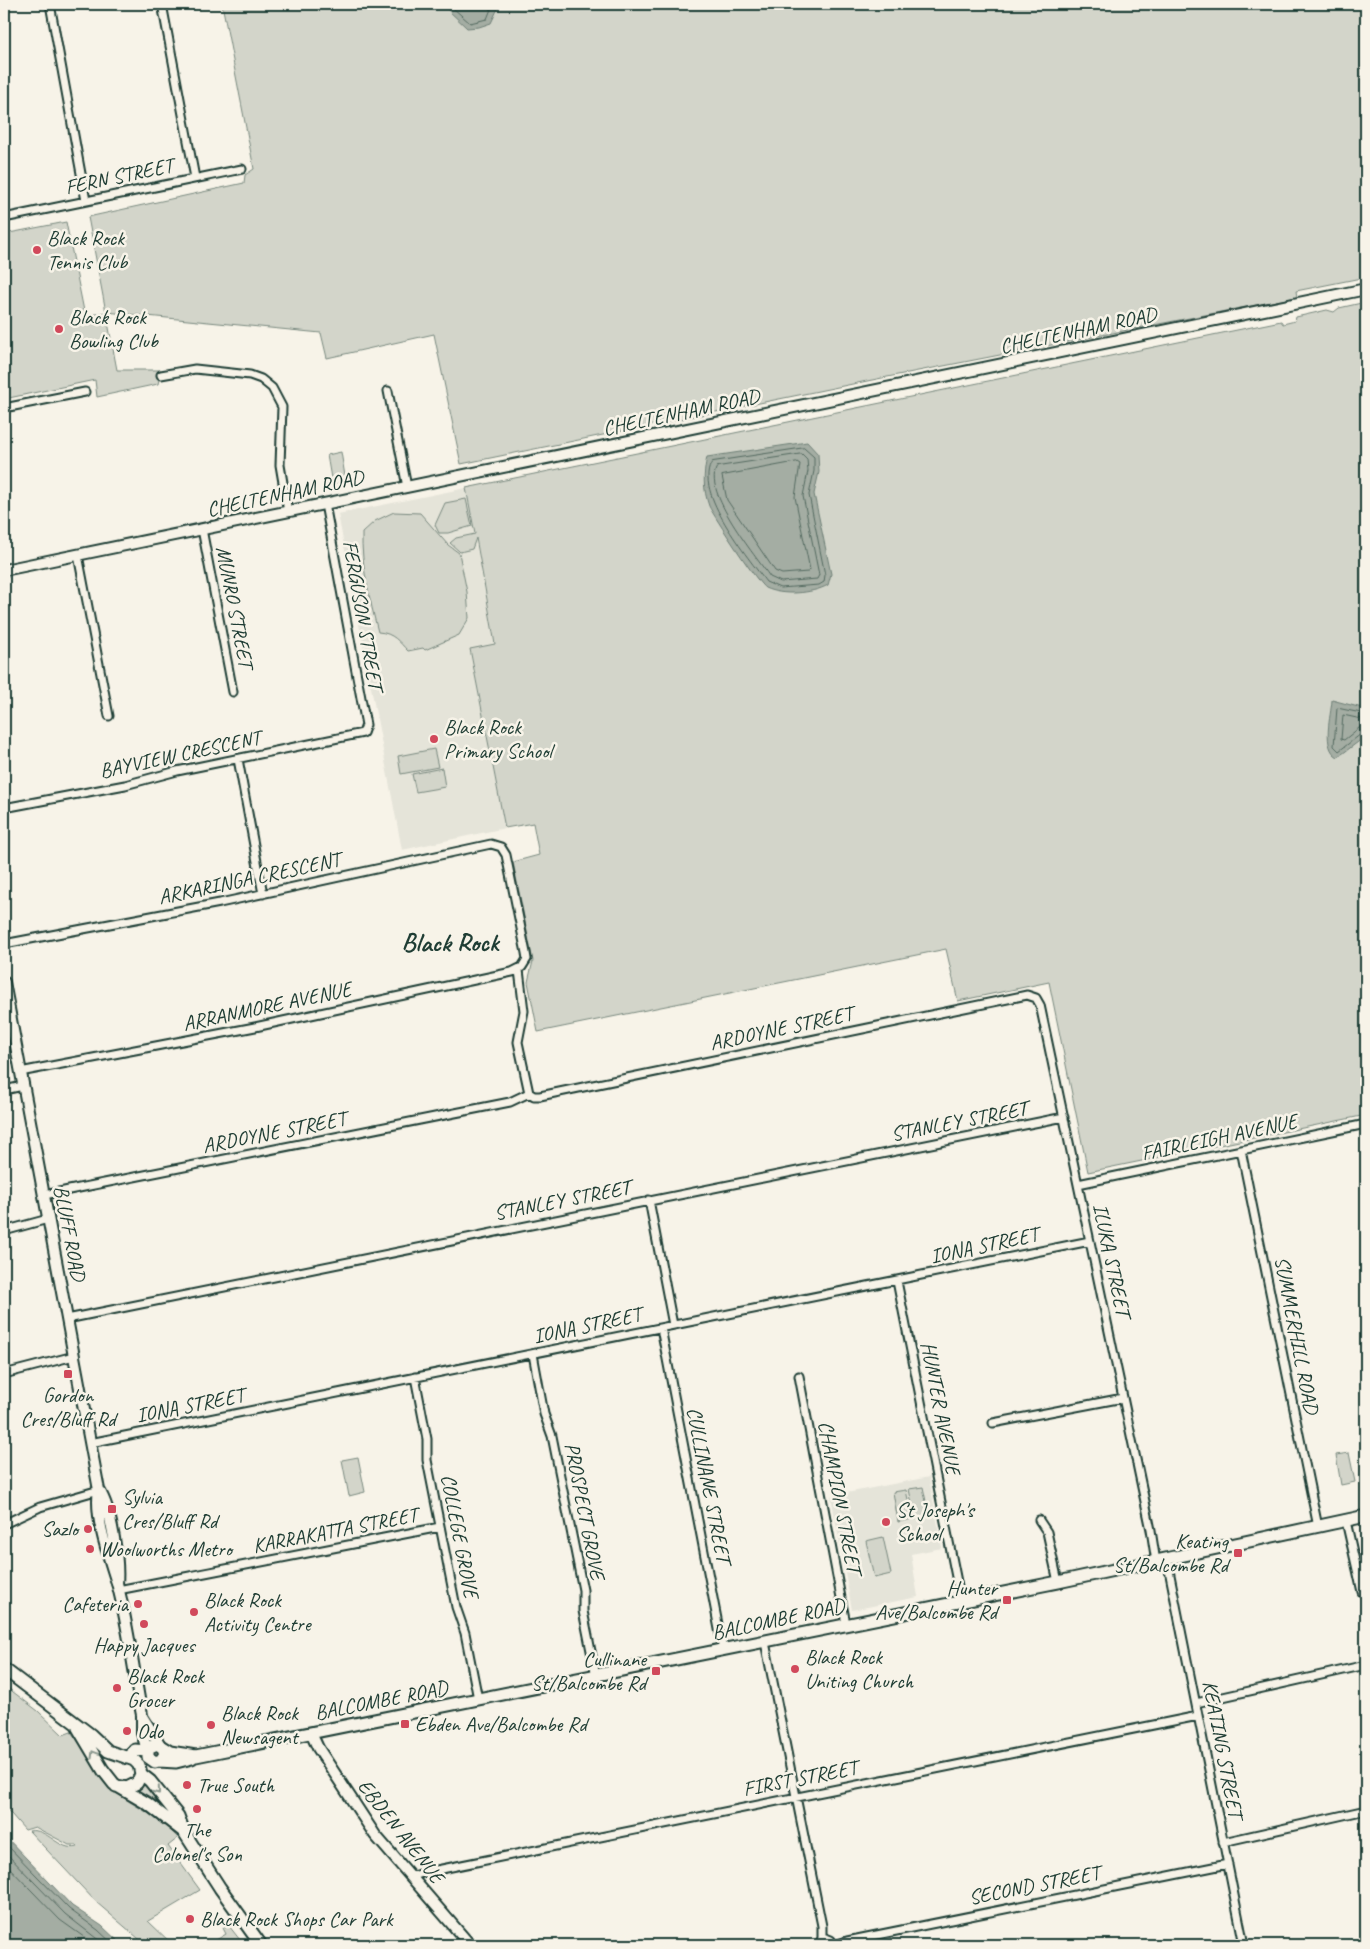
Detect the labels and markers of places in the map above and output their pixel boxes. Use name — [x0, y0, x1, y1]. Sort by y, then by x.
place label: Black Rock Tennis Club — [47, 225, 129, 275]
marker: Black Rock Tennis Club — [31, 244, 43, 256]
place label: Black Rock Bowling Club — [69, 304, 160, 354]
marker: Black Rock Bowling Club — [53, 323, 65, 335]
place label: Black Rock Primary School — [444, 714, 555, 764]
marker: Black Rock Primary School — [428, 733, 440, 745]
marker: Gordon Cres/Bluff Rd — [62, 1368, 74, 1380]
place label: Gordon Cres/Bluff Rd — [20, 1382, 119, 1432]
place label: Sylvia Cres/Bluff Rd — [122, 1484, 221, 1534]
place label: St Joseph's School — [896, 1497, 976, 1547]
marker: Sylvia Cres/Bluff Rd — [106, 1503, 118, 1515]
place label: Sazlo — [41, 1516, 81, 1542]
marker: St Joseph's School — [880, 1516, 892, 1528]
marker: Sazlo — [82, 1523, 94, 1535]
place label: Keating St/Balcombe Rd — [1113, 1528, 1232, 1578]
place label: Woolworths Metro — [100, 1536, 235, 1562]
marker: Woolworths Metro — [84, 1543, 96, 1555]
marker: Keating St/Balcombe Rd — [1232, 1547, 1244, 1559]
place label: Hunter Ave/Balcombe Rd — [875, 1575, 1001, 1625]
place label: Black Rock Activity Centre — [204, 1587, 313, 1637]
place label: Cafeteria — [62, 1591, 130, 1617]
marker: Hunter Ave/Balcombe Rd — [1001, 1594, 1013, 1606]
marker: Cafeteria — [132, 1598, 144, 1610]
marker: Black Rock Activity Centre — [188, 1606, 200, 1618]
marker: Happy Jacques — [138, 1618, 150, 1630]
place label: Happy Jacques — [93, 1632, 196, 1658]
place label: Black Rock Uniting Church — [805, 1644, 915, 1694]
place label: Cullinane St/Balcombe Rd — [531, 1646, 650, 1696]
place label: Black Rock Grocer — [127, 1663, 205, 1713]
marker: Black Rock Uniting Church — [789, 1663, 801, 1675]
marker: Cullinane St/Balcombe Rd — [650, 1665, 662, 1677]
marker: Black Rock Grocer — [111, 1682, 123, 1694]
place label: Black Rock Newsagent — [221, 1700, 300, 1750]
place label: Ebden Ave/Balcombe Rd — [415, 1711, 590, 1737]
place label: Odo — [137, 1718, 165, 1744]
marker: Ebden Ave/Balcombe Rd — [399, 1718, 411, 1730]
marker: Black Rock Newsagent — [205, 1719, 217, 1731]
marker: Odo — [121, 1725, 133, 1737]
place label: True South — [197, 1772, 276, 1798]
marker: True South — [181, 1779, 193, 1791]
marker: The Colonel's Son — [191, 1803, 203, 1815]
place label: The Colonel's Son — [152, 1817, 242, 1867]
place label: Black Rock Shops Car Park — [200, 1906, 394, 1932]
marker: Black Rock Shops Car Park — [184, 1913, 196, 1925]

